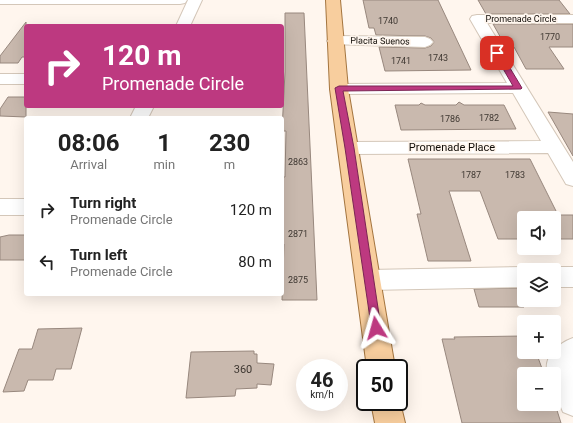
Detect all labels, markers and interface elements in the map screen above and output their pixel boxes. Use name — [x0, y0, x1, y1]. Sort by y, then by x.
street label: Promenade Circle — [485, 14, 557, 24]
house number: 1740 — [378, 16, 398, 26]
house number: 1770 — [540, 32, 560, 42]
street label: Placita Suenos — [350, 35, 410, 47]
pin — [480, 36, 514, 70]
text: 120 m — [102, 39, 181, 72]
icon: right — [36, 40, 88, 92]
icon: arrive — [486, 42, 508, 64]
house number: 1743 — [428, 53, 448, 63]
house number: 1741 — [391, 56, 411, 66]
text: Promenade Circle — [102, 73, 244, 94]
house number: 1782 — [479, 113, 499, 123]
house number: 1786 — [440, 114, 460, 124]
text: 08:06 — [58, 129, 120, 157]
text: 1 — [157, 129, 171, 157]
text: 230 — [209, 129, 250, 157]
street label: Promenade Place — [409, 141, 495, 154]
text: Arrival — [70, 157, 107, 172]
text: min — [153, 157, 175, 172]
text: m — [224, 157, 235, 172]
house number: 2863 — [288, 157, 308, 167]
house number: 1787 — [461, 170, 481, 180]
house number: 1783 — [505, 170, 525, 180]
text: Turn right — [70, 194, 136, 212]
icon: right — [36, 199, 58, 221]
text: 120 m — [230, 201, 272, 219]
map controls — [517, 211, 561, 411]
button: sound — [517, 211, 561, 255]
text: Promenade Circle — [70, 212, 173, 227]
house number: 2871 — [288, 229, 308, 239]
text: Turn left — [70, 246, 127, 264]
icon: left — [36, 251, 58, 273]
text: 80 m — [238, 253, 272, 271]
button: layers — [517, 263, 561, 307]
text: Promenade Circle — [70, 264, 173, 279]
house number: 2875 — [288, 275, 308, 285]
position arrow — [355, 307, 397, 349]
button: + — [517, 315, 561, 359]
speed limit sign: 50 — [356, 359, 408, 411]
house number: 360 — [234, 363, 252, 376]
button: − — [517, 367, 561, 411]
text: 46 — [311, 368, 333, 392]
text: km/h — [310, 389, 334, 400]

